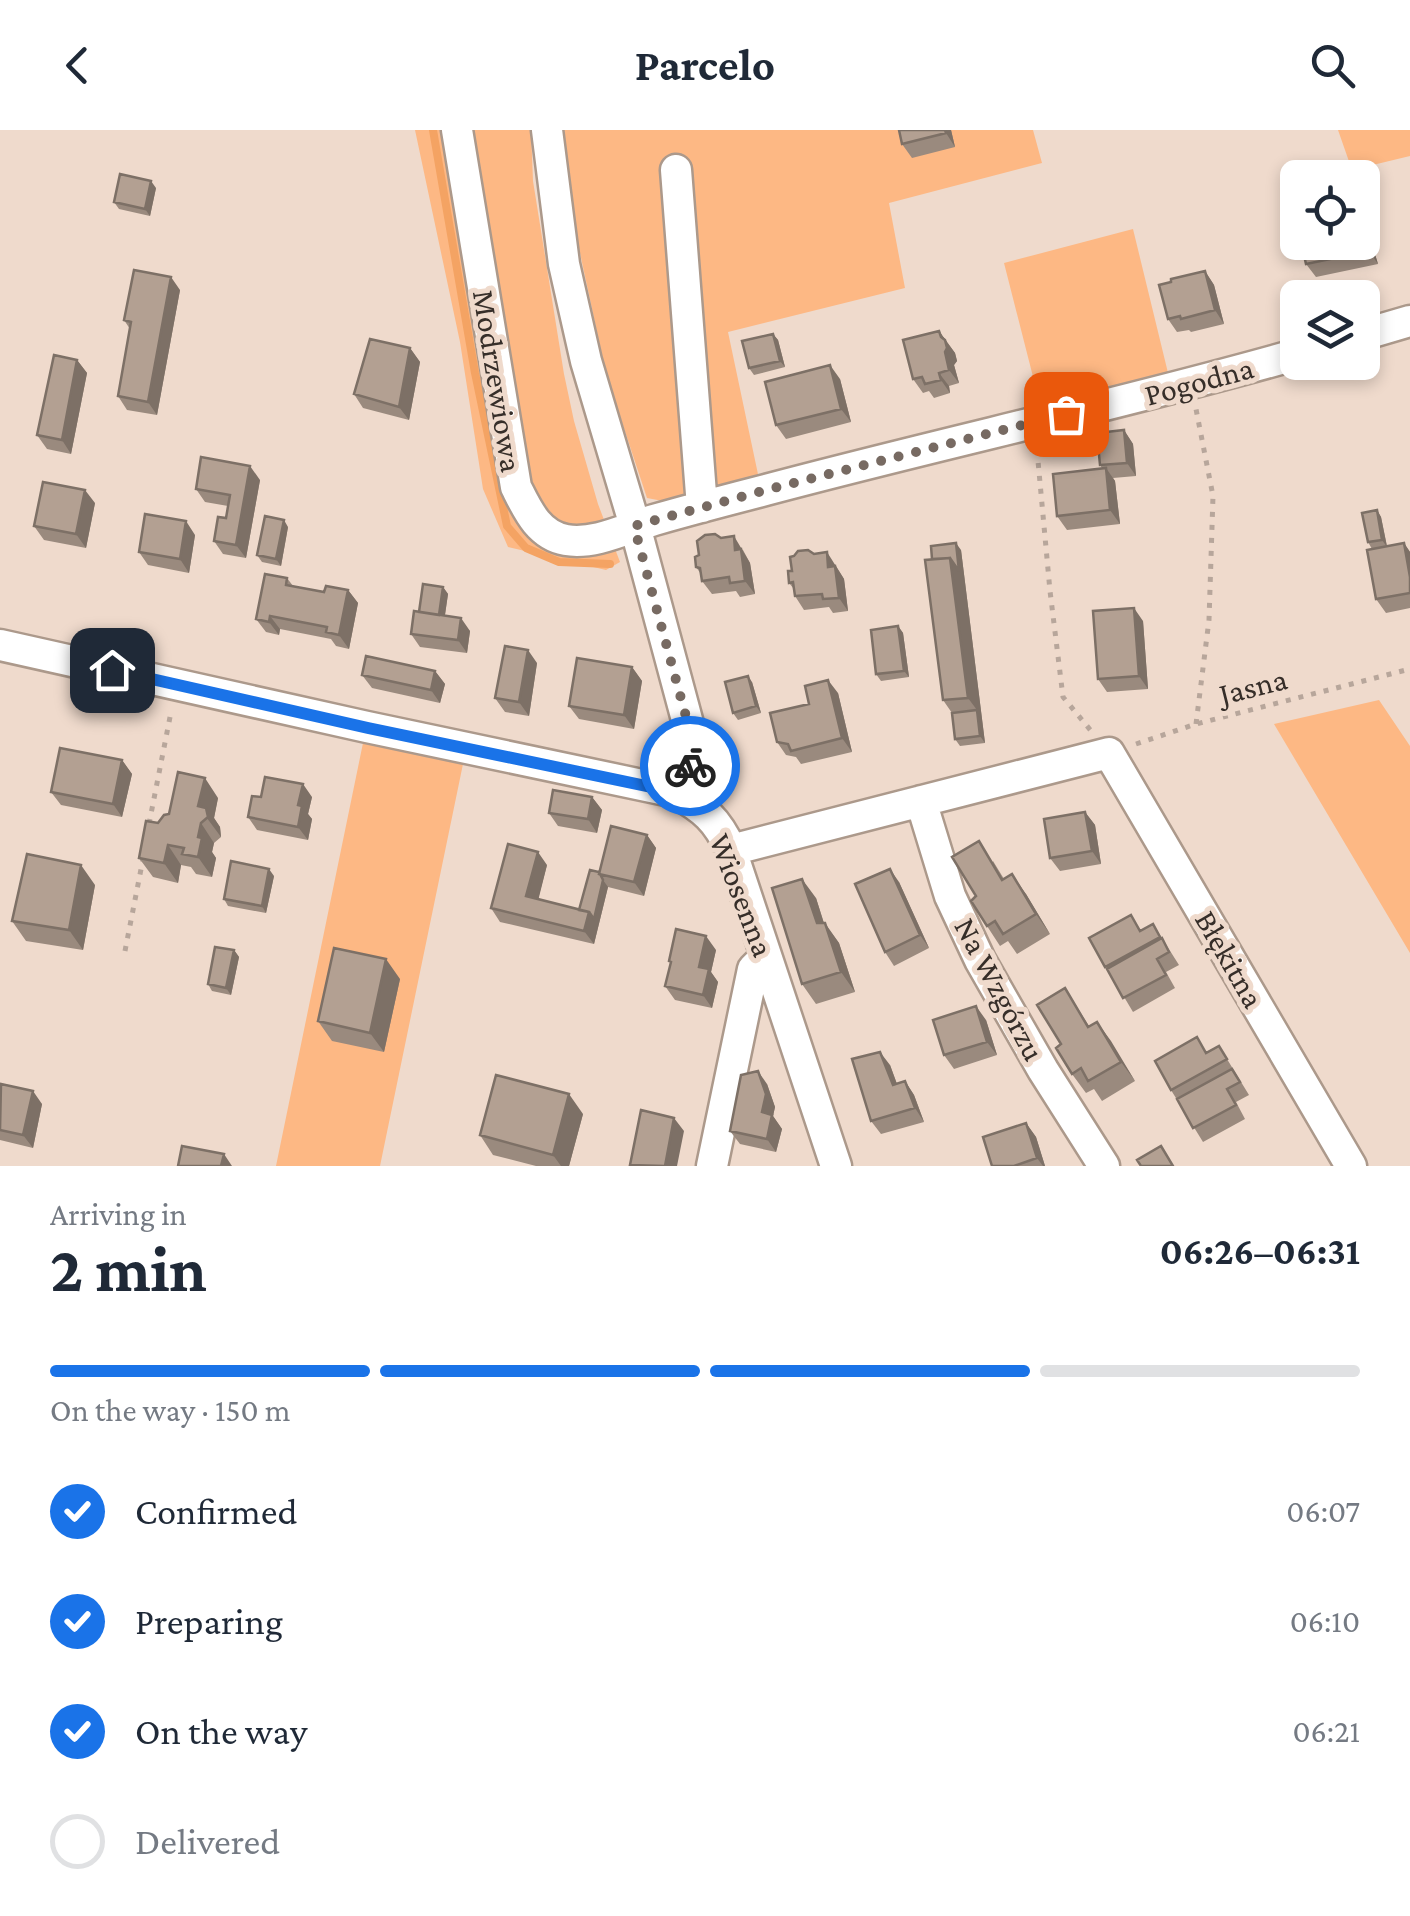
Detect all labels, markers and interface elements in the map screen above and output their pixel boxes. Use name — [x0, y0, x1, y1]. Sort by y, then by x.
icon: back — [50, 38, 105, 93]
icon: search — [1305, 38, 1360, 93]
text: Parcelo — [635, 40, 775, 90]
map controls — [1280, 160, 1380, 380]
button: locate — [1280, 160, 1380, 260]
button: layers — [1280, 280, 1380, 380]
street label: Modrzewiowa — [466, 287, 530, 475]
street label: Pogodna — [1141, 349, 1258, 413]
pin — [1024, 372, 1109, 457]
icon: bag — [1039, 387, 1094, 442]
pin — [70, 628, 155, 713]
icon: home — [85, 643, 140, 698]
street label: Jasna — [1212, 660, 1291, 713]
courier — [640, 716, 740, 816]
icon: bike — [663, 739, 718, 794]
street label: Wiosenna — [702, 828, 782, 962]
street label: Błękitna — [1188, 904, 1272, 1014]
street label: Na Wzgórzu — [947, 911, 1053, 1067]
text: Arriving in — [50, 1196, 187, 1232]
text: 06:26–06:31 — [1160, 1230, 1360, 1272]
text: 2 min — [50, 1233, 207, 1305]
text: On the way · 150 m — [50, 1392, 290, 1428]
icon: check — [50, 1484, 105, 1539]
text: Confirmed — [135, 1490, 298, 1532]
text: 06:07 — [1286, 1493, 1360, 1529]
icon: check — [50, 1594, 105, 1649]
text: Preparing — [135, 1600, 283, 1642]
text: 06:10 — [1290, 1603, 1360, 1639]
icon: check — [50, 1704, 105, 1759]
text: On the way — [135, 1710, 307, 1752]
text: 06:21 — [1292, 1713, 1360, 1749]
text: Delivered — [135, 1820, 280, 1862]

